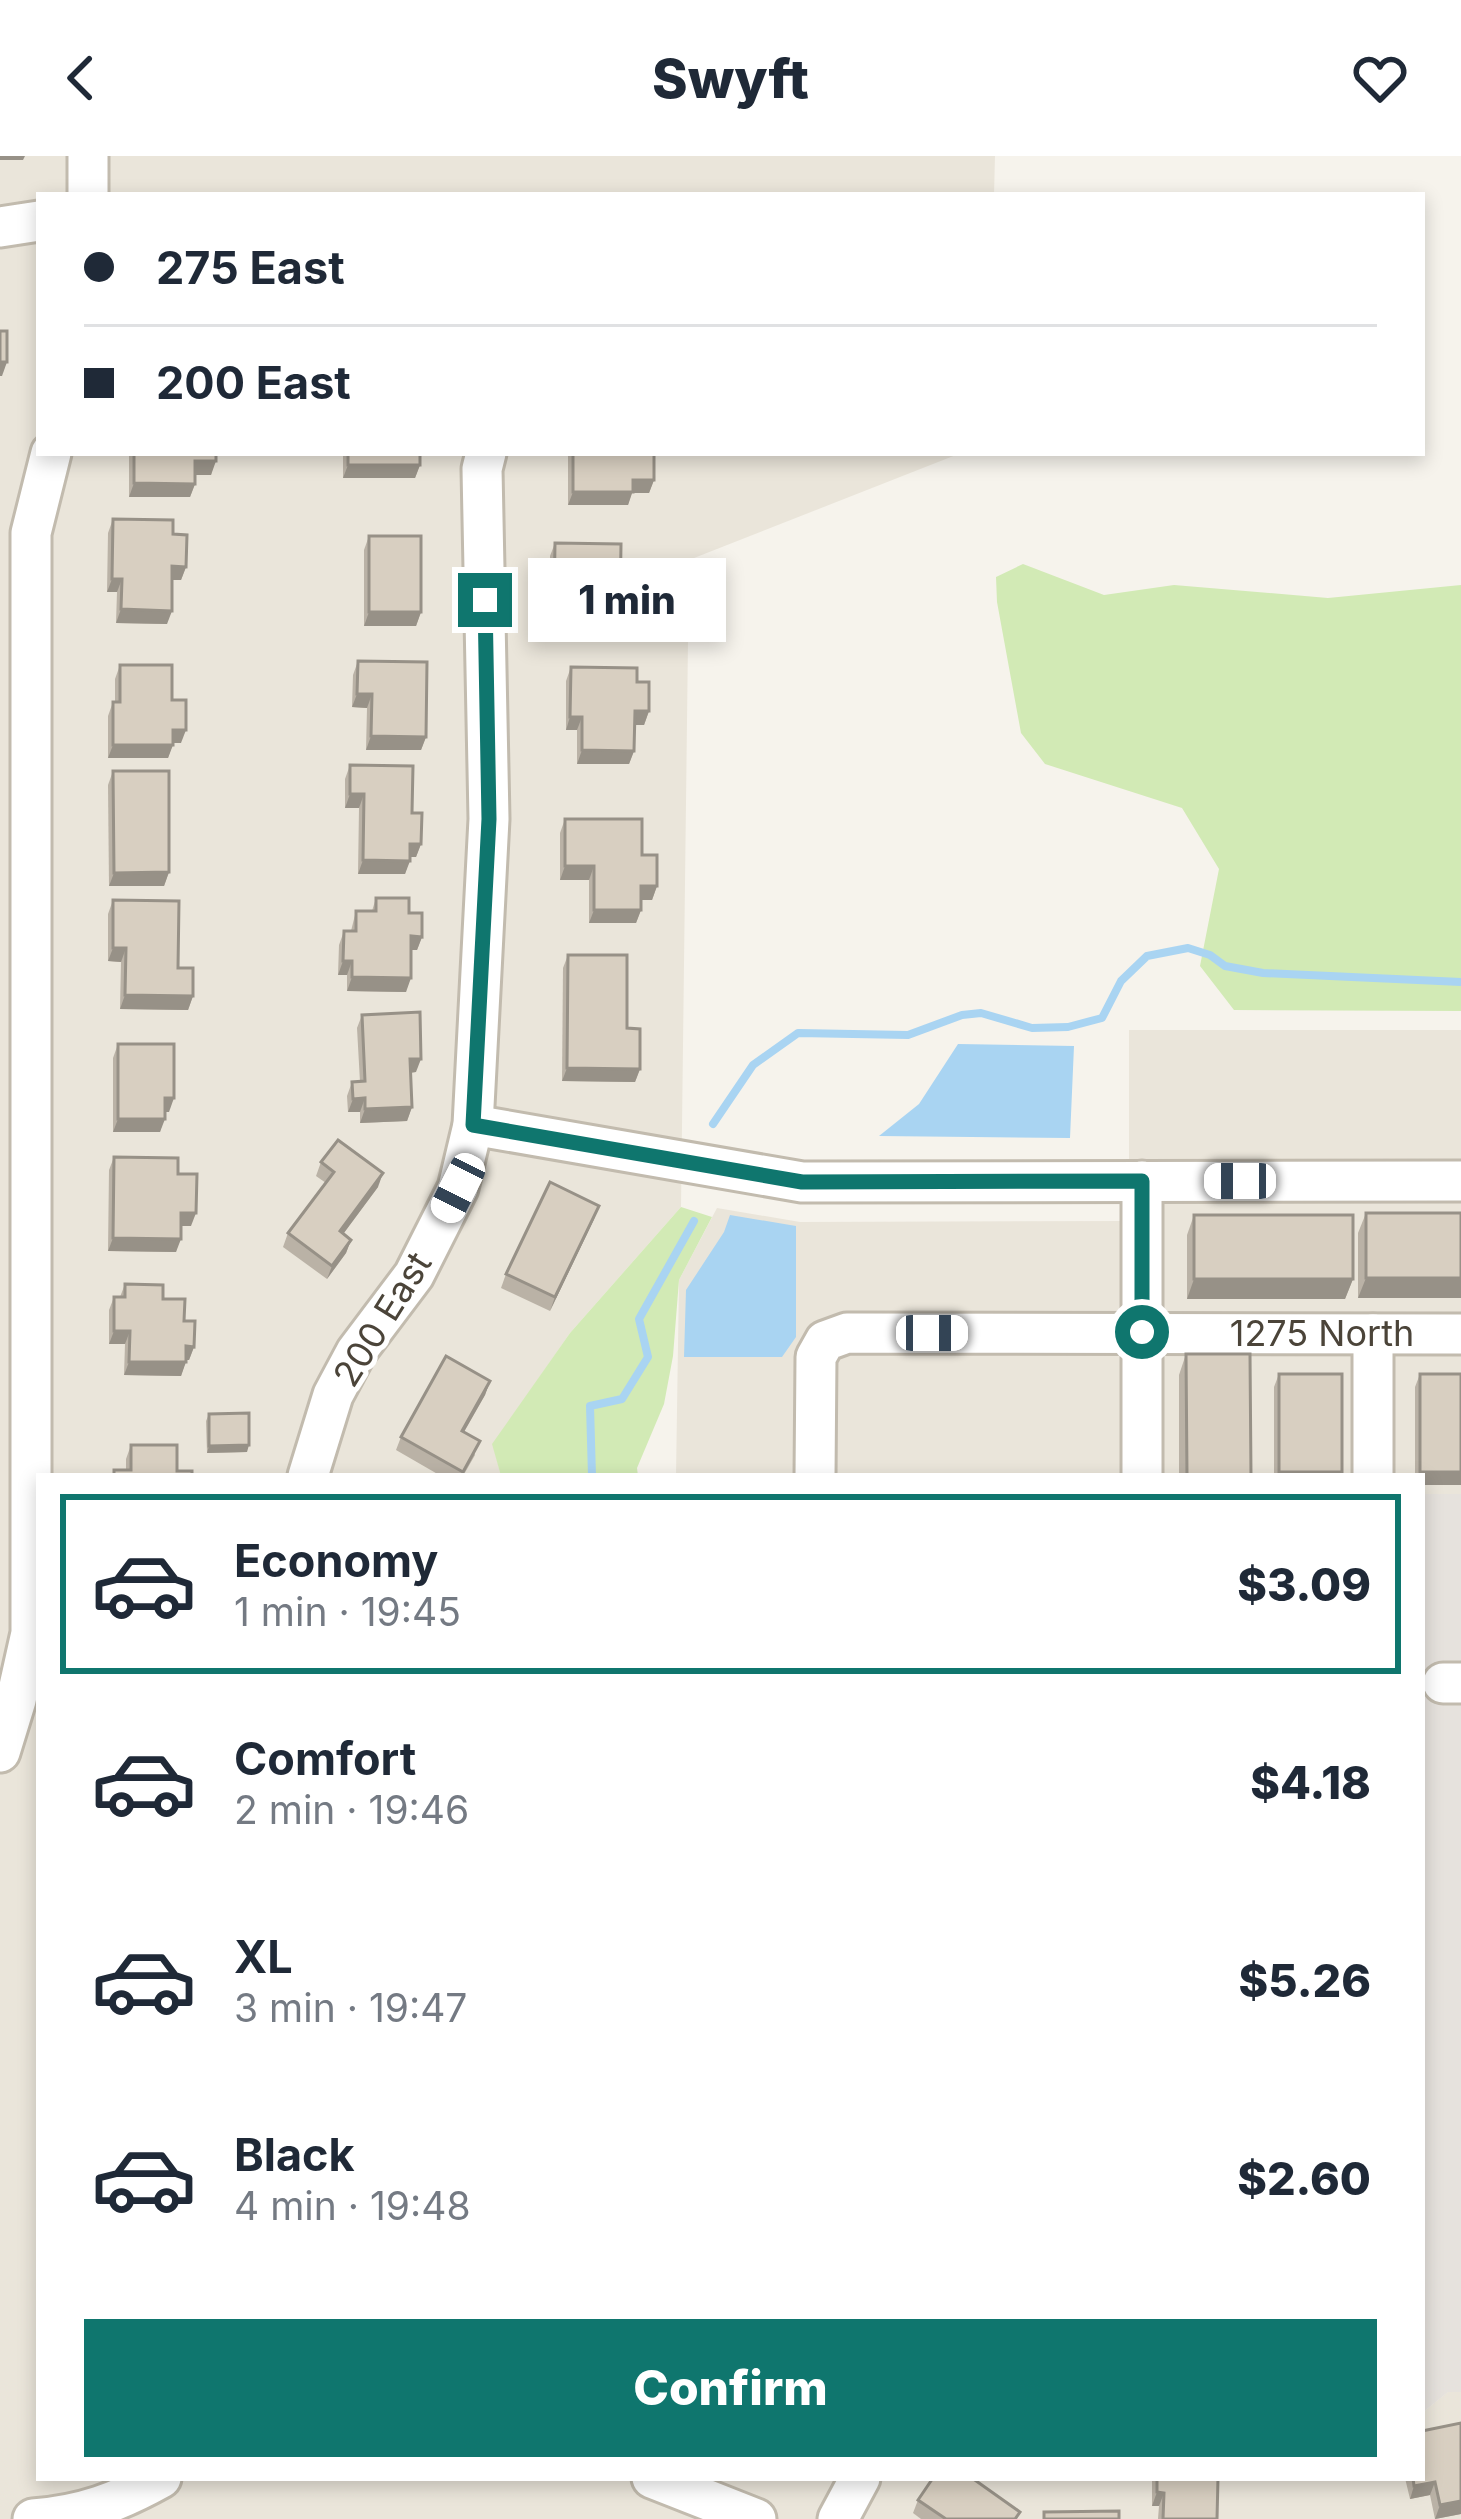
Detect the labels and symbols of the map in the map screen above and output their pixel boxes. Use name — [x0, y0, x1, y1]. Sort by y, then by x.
callout: 1 min — [527, 558, 725, 642]
route end — [458, 573, 512, 627]
car — [426, 1148, 490, 1228]
car — [1204, 1163, 1276, 1199]
street label: 200 East — [324, 1243, 441, 1394]
route start — [1115, 1305, 1169, 1359]
street label: 1275 North — [1230, 1311, 1414, 1355]
car — [896, 1315, 968, 1351]

